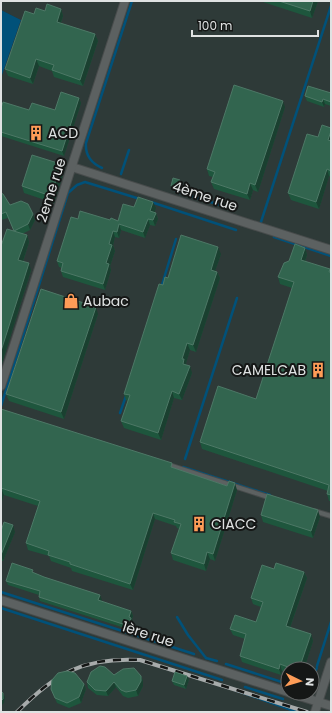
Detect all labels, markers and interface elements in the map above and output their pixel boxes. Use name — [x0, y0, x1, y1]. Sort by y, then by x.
scale bar — [192, 12, 318, 38]
text: 100 m — [198, 17, 232, 34]
place label: ACD — [48, 123, 78, 143]
building icon: ACD — [27, 124, 45, 142]
street label: 2eme rue — [31, 155, 71, 225]
street label: 4ème rue — [170, 176, 240, 216]
place label: Aubac — [83, 291, 129, 311]
shop icon: Aubac — [62, 292, 80, 310]
place label: CAMELCAB — [232, 360, 306, 380]
building icon: CAMELCAB — [309, 361, 327, 379]
place label: CIACC — [211, 514, 256, 534]
building icon: CIACC — [190, 515, 208, 533]
street label: 1ère rue — [119, 616, 177, 652]
north arrow — [280, 661, 320, 701]
text: N — [302, 677, 318, 687]

